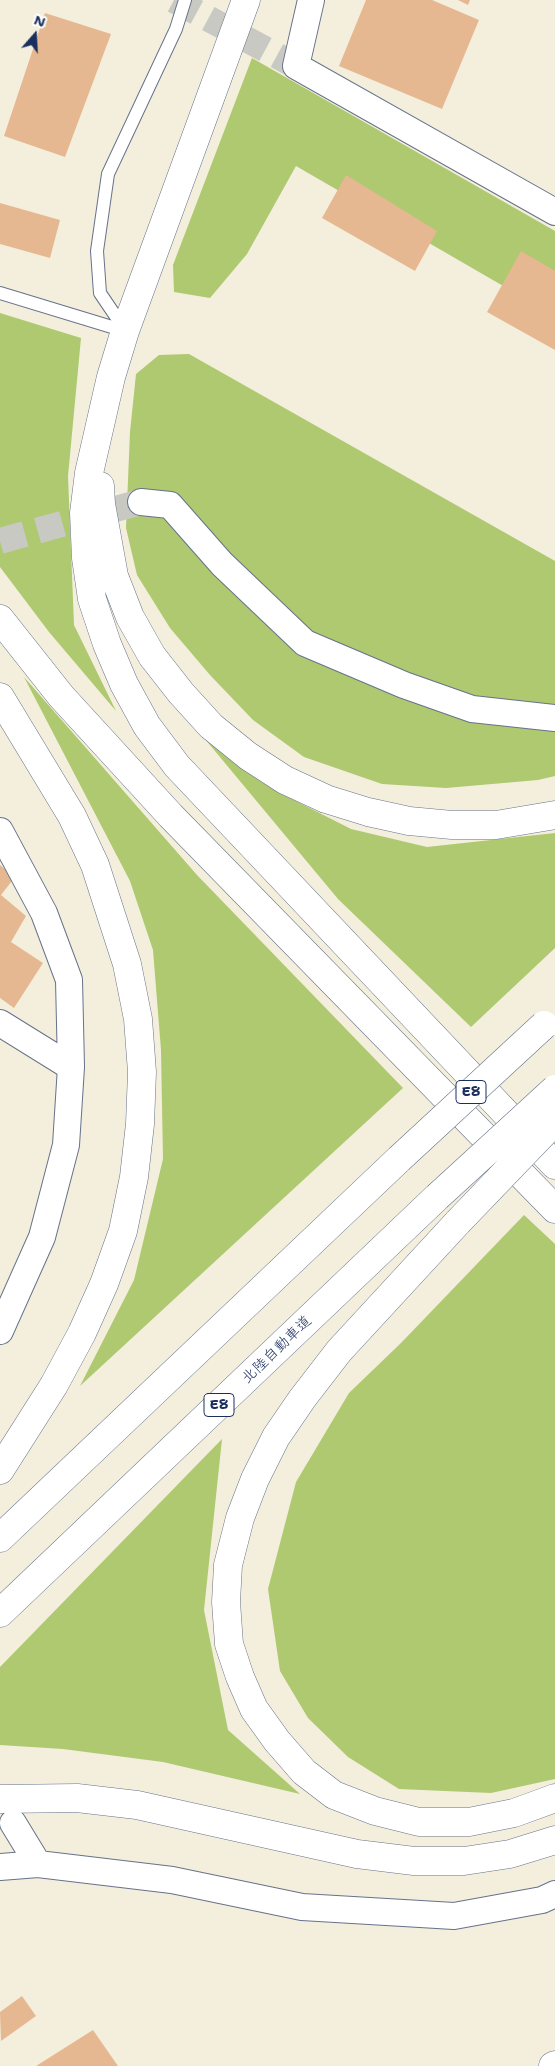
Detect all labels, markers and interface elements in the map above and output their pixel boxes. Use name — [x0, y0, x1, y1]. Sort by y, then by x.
north arrow — [10, 10, 60, 60]
text: N — [32, 11, 48, 31]
road number: E8 — [456, 1080, 486, 1104]
street label: 北陸自動車道 — [238, 1312, 316, 1388]
road number: E8 — [204, 1394, 234, 1416]

